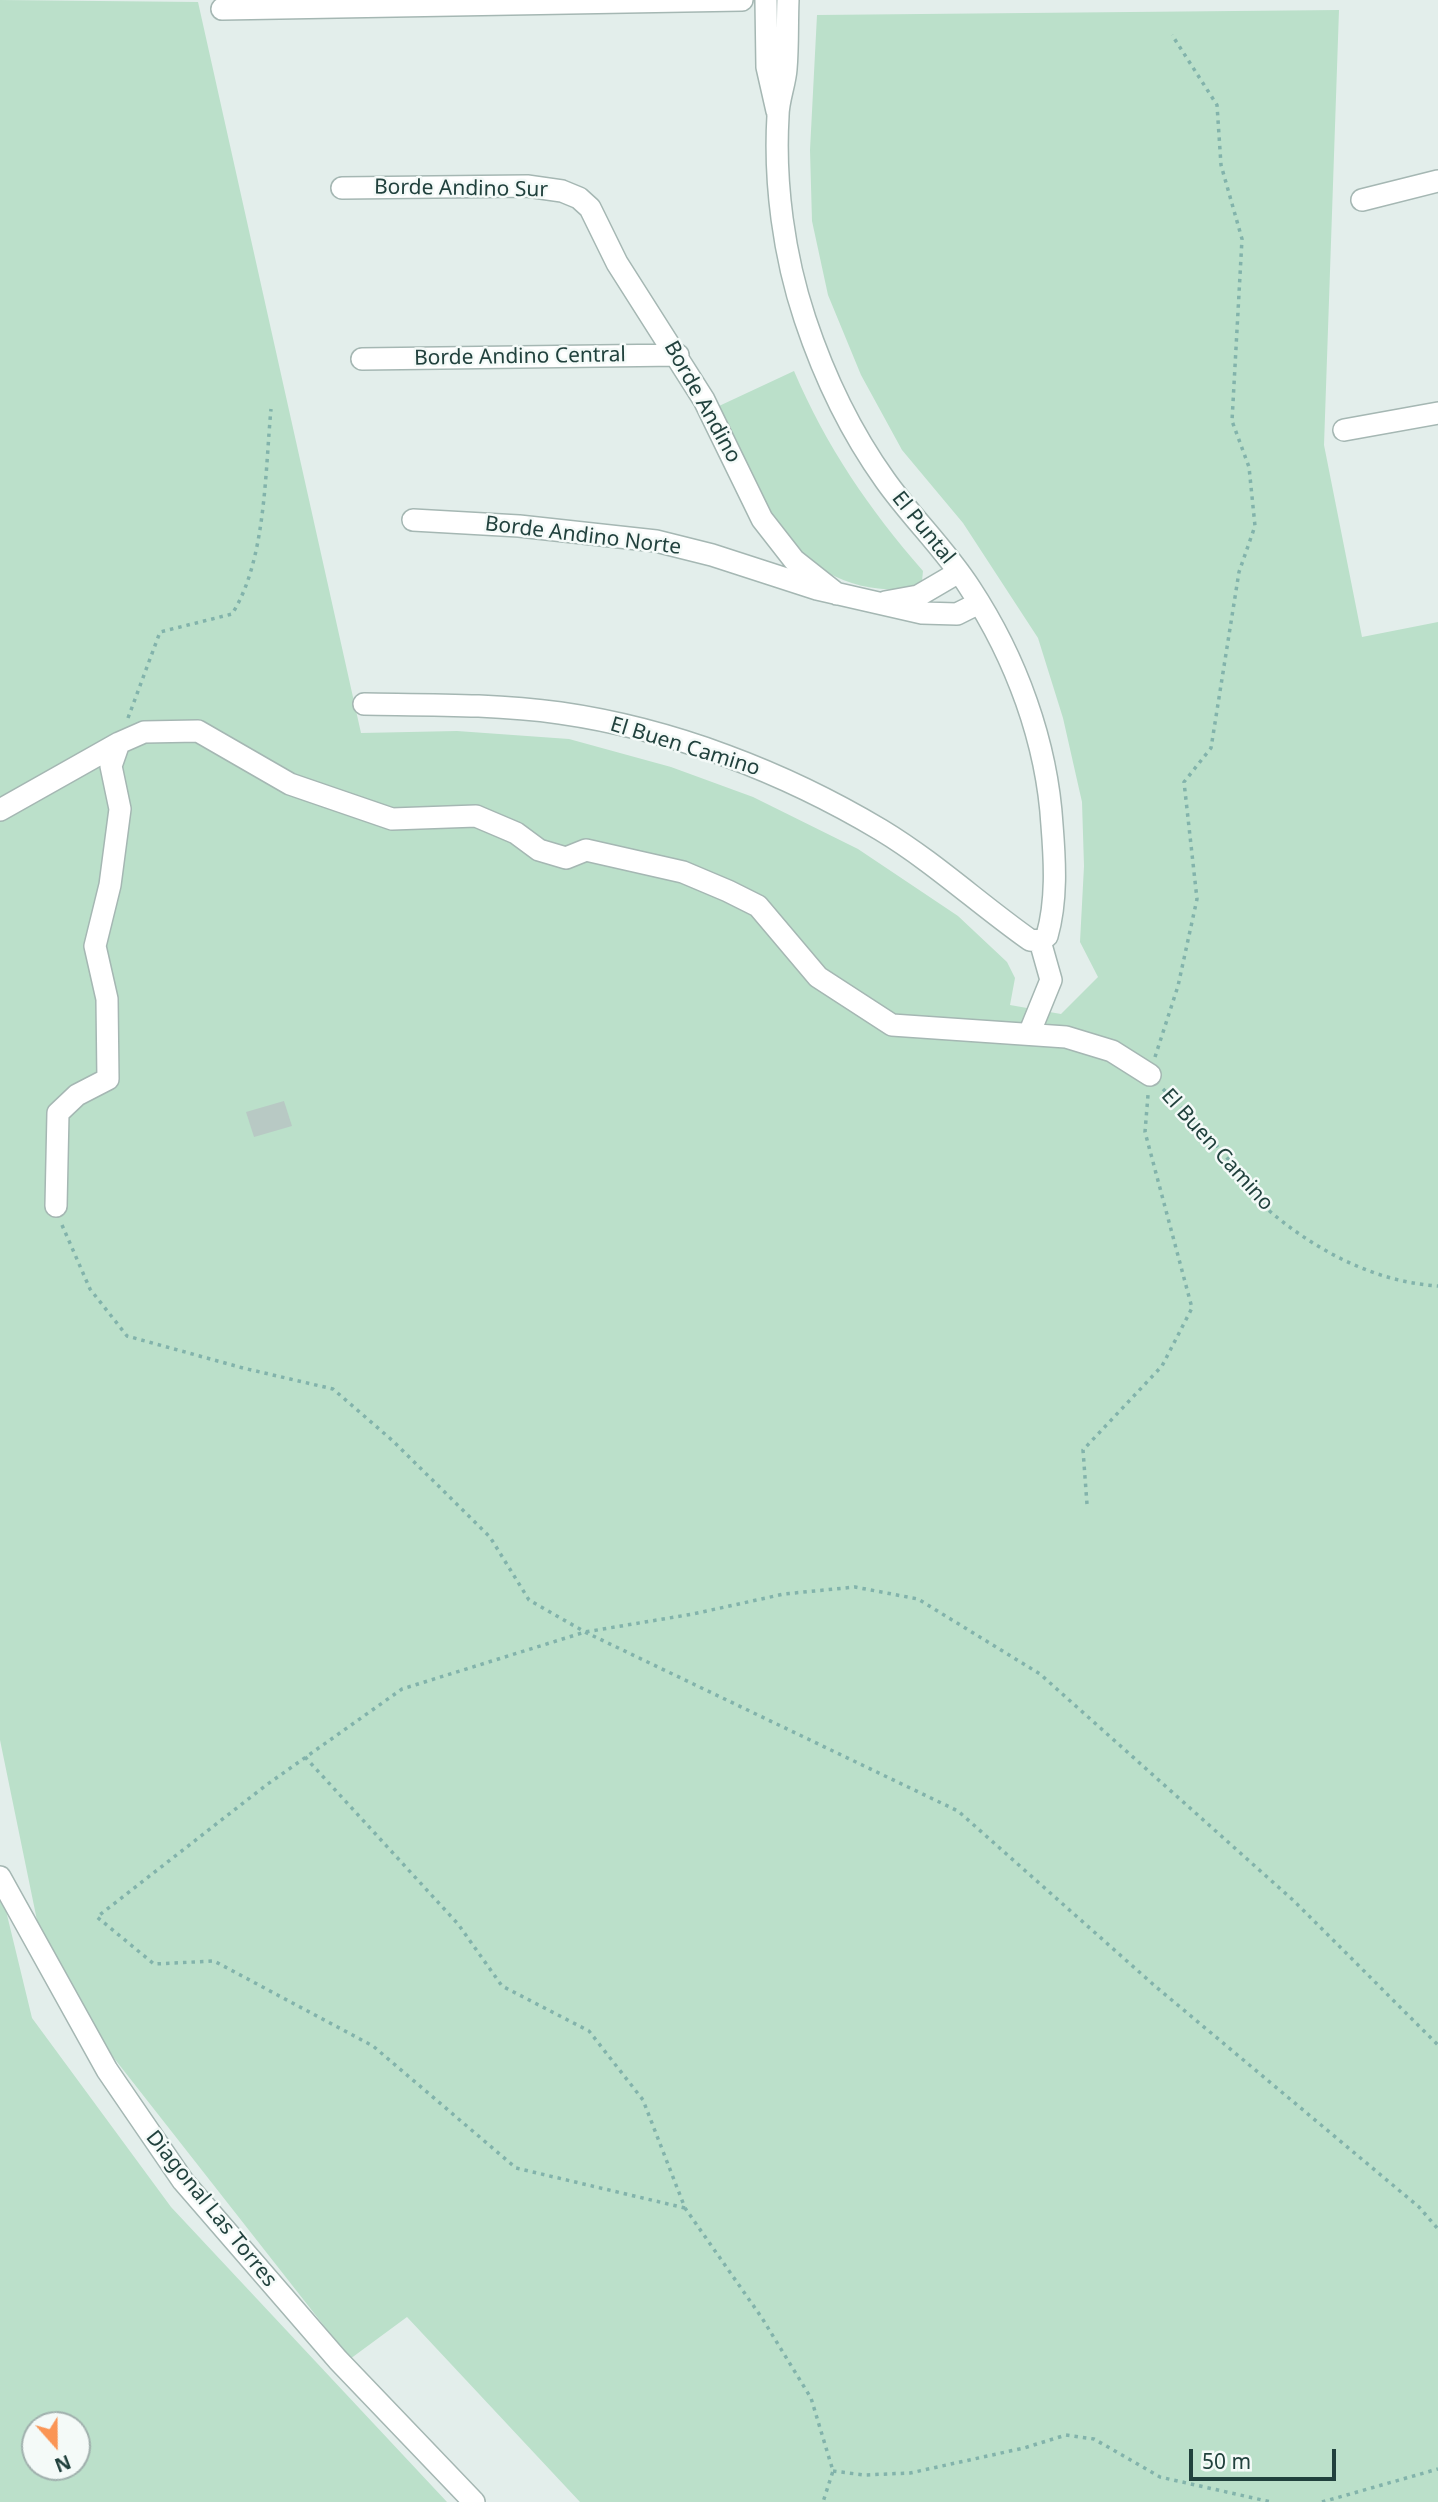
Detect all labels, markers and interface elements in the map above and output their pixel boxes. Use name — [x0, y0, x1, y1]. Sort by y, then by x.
street label: Borde Andino Sur — [374, 175, 548, 203]
street label: Borde Andino — [658, 337, 746, 467]
street label: Borde Andino Central — [414, 343, 626, 371]
street label: El Puntal — [886, 487, 960, 569]
street label: Borde Andino Norte — [483, 511, 683, 561]
street label: El Buen Camino — [607, 712, 763, 782]
street label: El Buen Camino — [1156, 1084, 1278, 1216]
street label: Diagonal Las Torres — [140, 2126, 282, 2292]
north arrow — [21, 2411, 91, 2481]
scale bar — [1193, 2436, 1340, 2480]
text: 50 m — [1202, 2447, 1251, 2475]
text: N — [51, 2449, 75, 2479]

